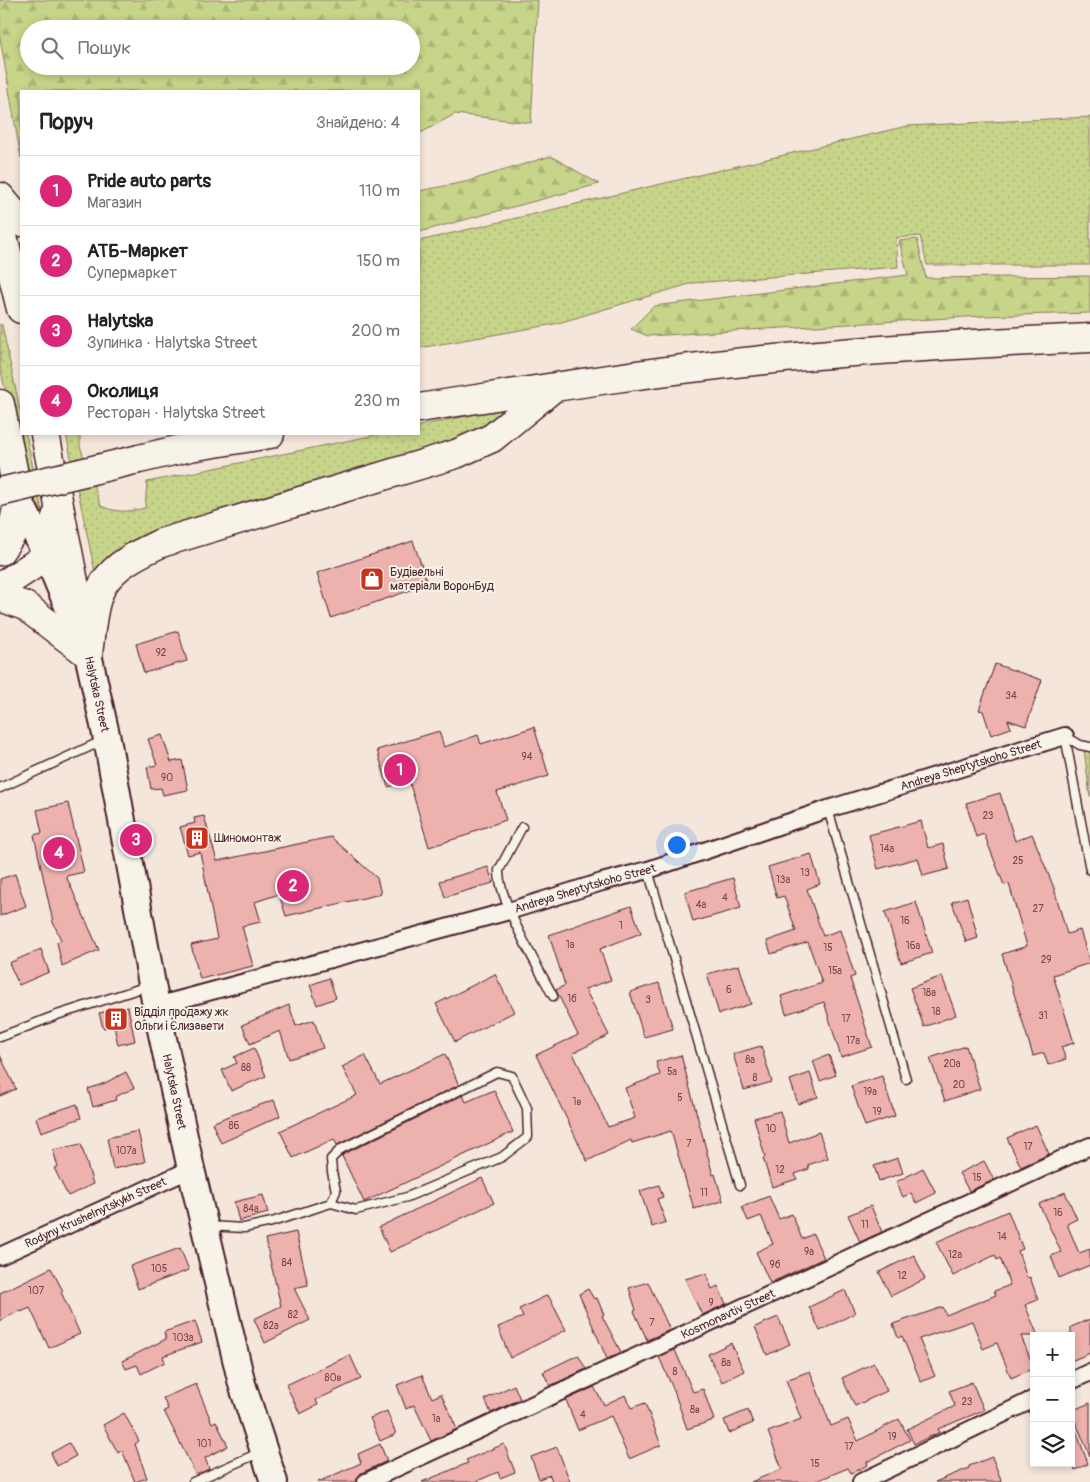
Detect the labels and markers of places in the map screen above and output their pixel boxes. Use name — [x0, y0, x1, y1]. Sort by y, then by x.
place label: Будівельні матеріали ВоронБуд — [390, 565, 495, 594]
shop icon: Будівельні матеріали ВоронБуд — [359, 566, 385, 592]
pin: 1 — [384, 751, 416, 789]
pin: 3 — [120, 821, 152, 859]
building icon: Шиномонтаж — [184, 825, 210, 851]
place label: Шиномонтаж — [214, 831, 282, 846]
pin: 4 — [43, 834, 75, 872]
pin: 2 — [277, 867, 309, 905]
place label: Відділ продажу жк Ольги і Єлизавети — [134, 1005, 229, 1034]
building icon: Відділ продажу жк Ольги і Єлизавети — [103, 1006, 129, 1032]

